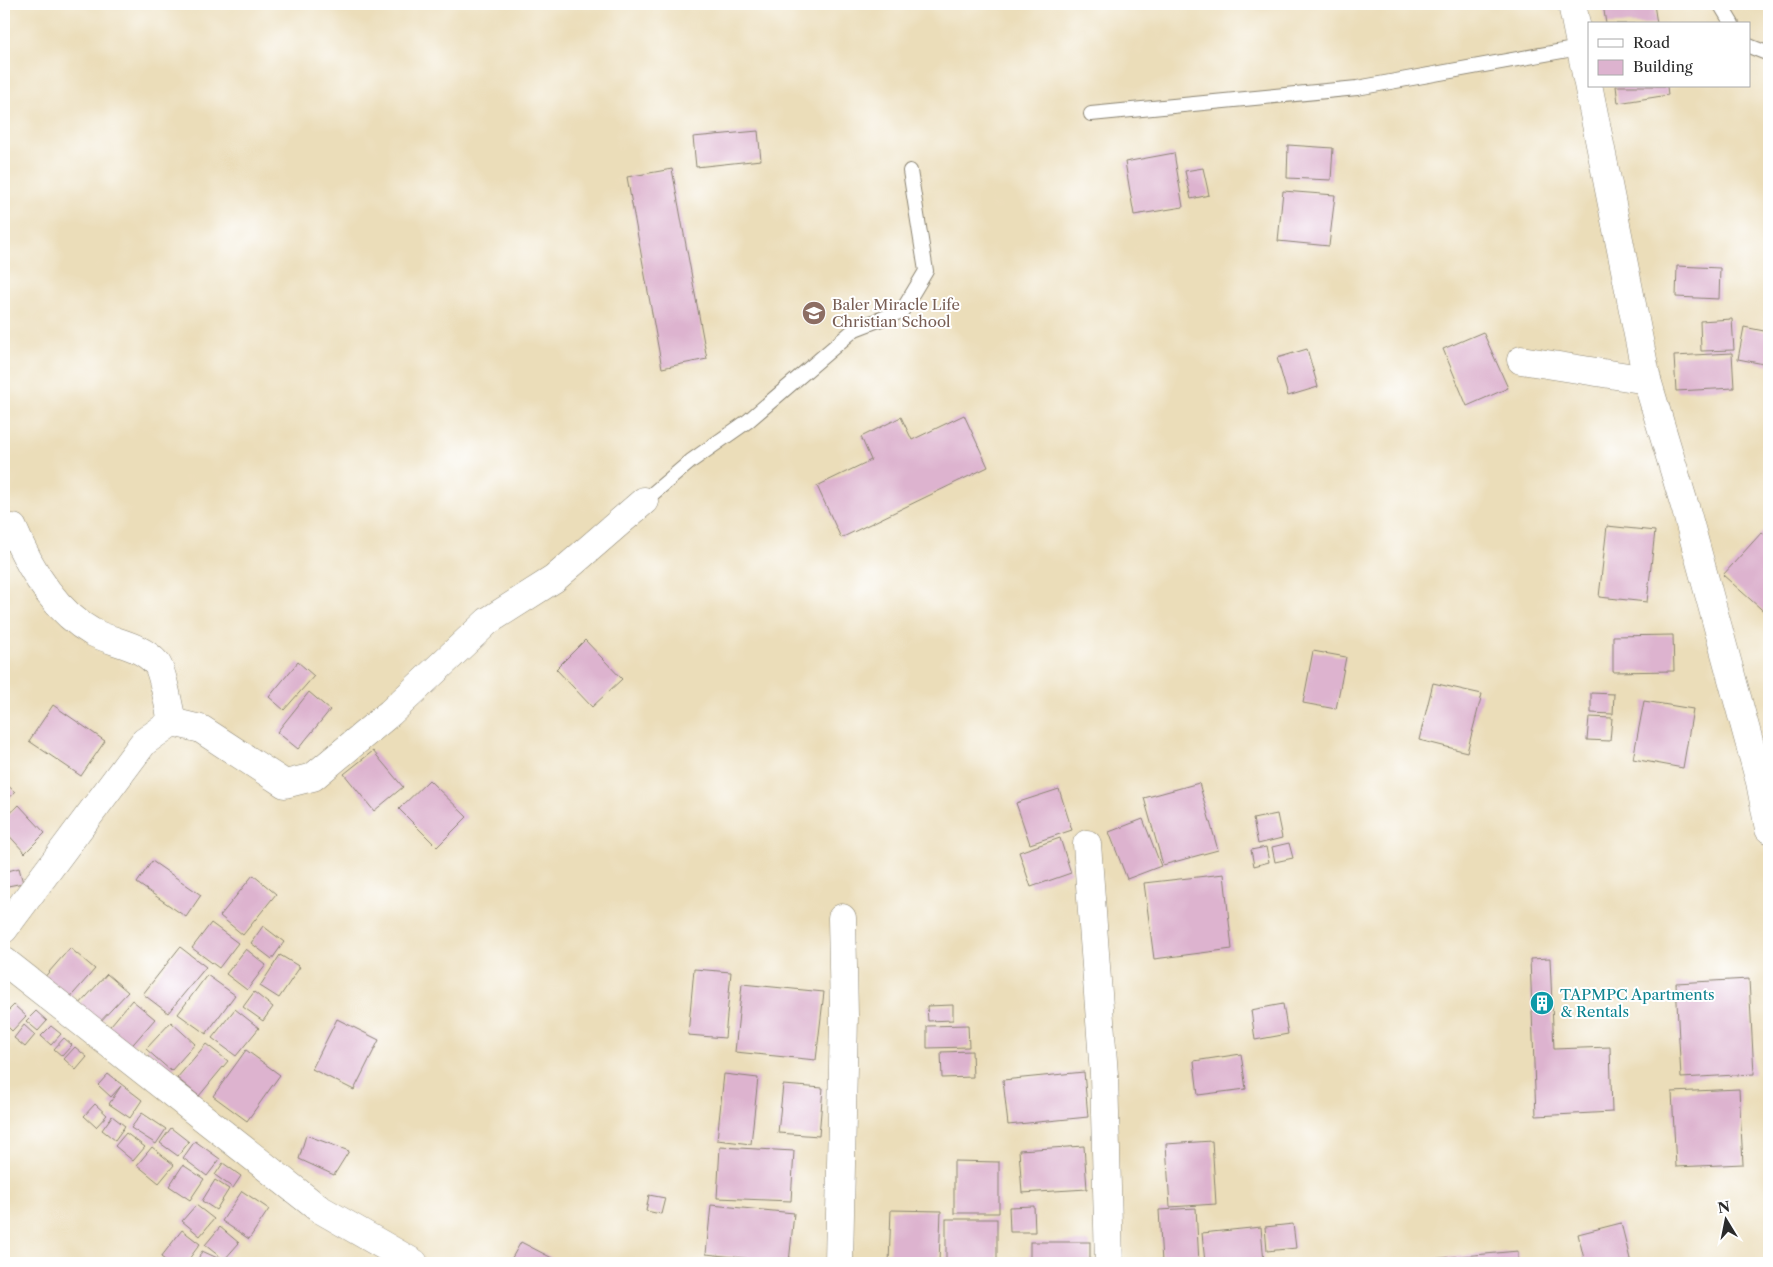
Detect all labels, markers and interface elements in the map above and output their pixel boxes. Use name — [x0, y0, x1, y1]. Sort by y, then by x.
legend — [1588, 22, 1750, 88]
text: Road — [1633, 33, 1670, 52]
text: Building — [1633, 57, 1693, 76]
place label: Baler Miracle Life Christian School — [832, 295, 960, 331]
school or university icon: Baler Miracle Life Christian School — [801, 300, 827, 326]
place label: TAPMPC Apartments & Rentals — [1560, 985, 1715, 1021]
building icon: TAPMPC Apartments & Rentals — [1529, 990, 1555, 1016]
north arrow — [1700, 1194, 1750, 1244]
text: N — [1716, 1197, 1731, 1217]

